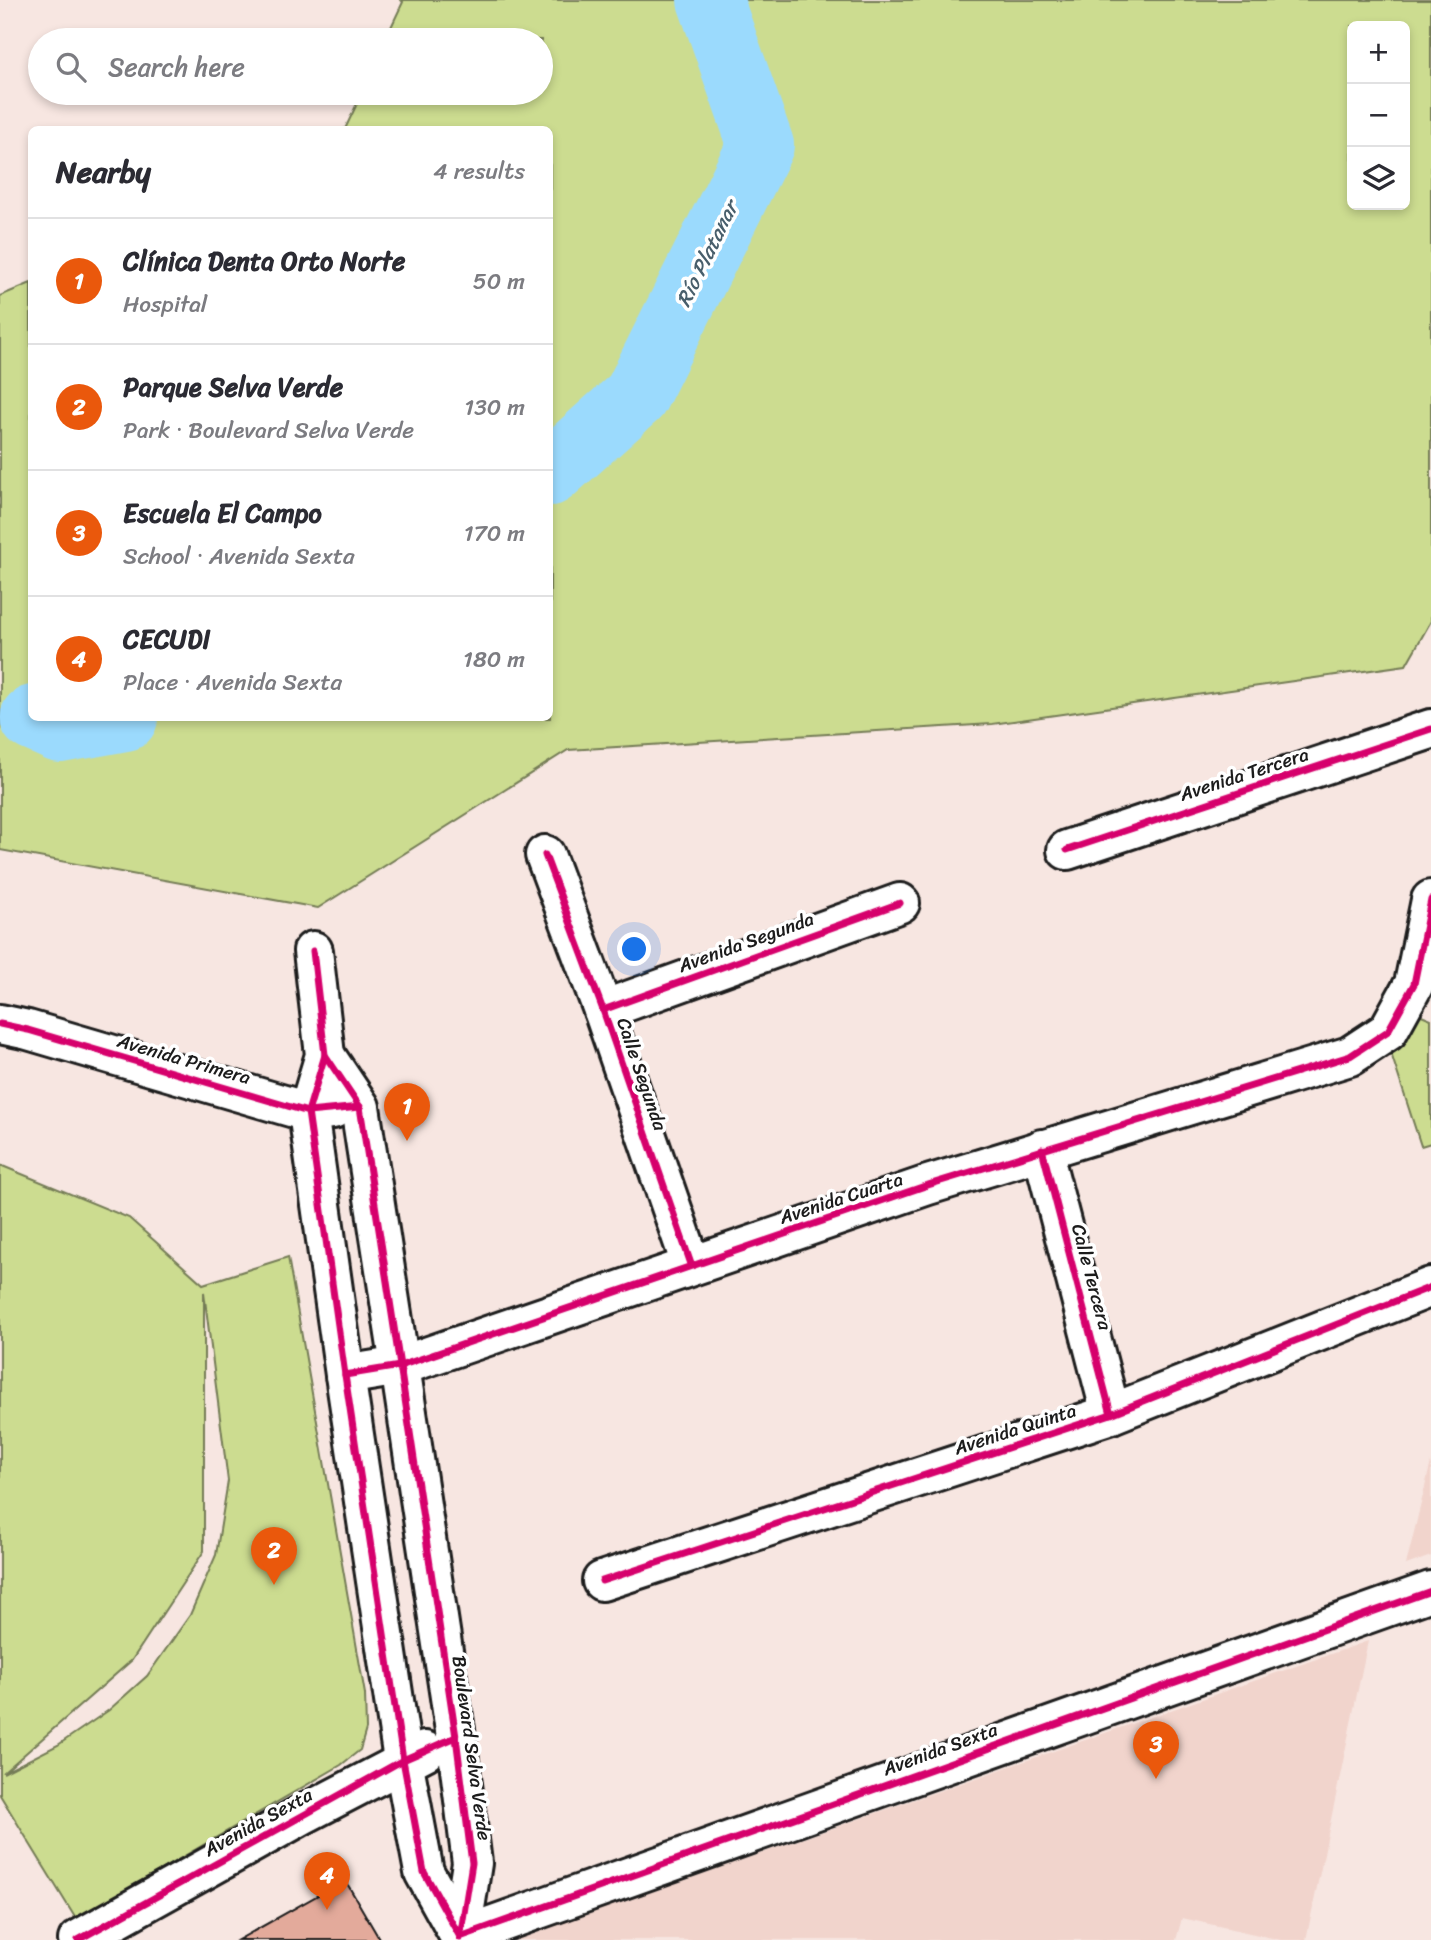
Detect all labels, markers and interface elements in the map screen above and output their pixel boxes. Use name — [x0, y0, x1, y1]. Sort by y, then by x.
map controls — [1347, 21, 1410, 210]
button: + — [1347, 21, 1410, 84]
search box — [28, 28, 553, 105]
text: Search here — [108, 44, 245, 90]
icon: search — [52, 48, 90, 86]
button: − — [1347, 84, 1410, 147]
text: Nearby — [56, 145, 151, 199]
button: layers — [1347, 147, 1410, 210]
text: 4 results — [433, 151, 525, 192]
water label: Río Platanar — [665, 191, 751, 313]
text: Clínica Denta Orto Norte — [123, 238, 405, 284]
text: 1 — [74, 261, 84, 302]
text: 50 m — [473, 261, 525, 302]
text: Hospital — [123, 284, 207, 325]
text: Parque Selva Verde — [123, 364, 343, 410]
text: 2 — [72, 387, 86, 428]
text: 130 m — [464, 387, 525, 428]
text: Park · Boulevard Selva Verde — [123, 410, 414, 451]
text: Escuela El Campo — [123, 490, 322, 536]
text: 3 — [73, 513, 85, 554]
text: 170 m — [464, 513, 525, 554]
text: School · Avenida Sexta — [123, 536, 355, 577]
text: CECUDI — [123, 616, 210, 662]
text: 4 — [72, 639, 86, 680]
text: 180 m — [463, 639, 525, 680]
text: Place · Avenida Sexta — [123, 662, 342, 703]
street label: Avenida Tercera — [1174, 737, 1313, 811]
street label: Avenida Segunda — [673, 902, 819, 982]
your location — [617, 932, 651, 966]
street label: Calle Segunda — [607, 1013, 677, 1135]
street label: Avenida Primera — [113, 1024, 255, 1094]
pin: 1 — [384, 1083, 430, 1141]
street label: Avenida Cuarta — [774, 1162, 908, 1234]
street label: Calle Tercera — [1062, 1220, 1122, 1334]
street label: Avenida Quinta — [949, 1394, 1081, 1465]
pin: 2 — [251, 1527, 297, 1585]
street label: Boulevard Selva Verde — [443, 1653, 501, 1843]
street label: Avenida Sexta — [877, 1713, 1003, 1785]
pin: 3 — [1133, 1721, 1179, 1779]
street label: Avenida Sexta — [197, 1778, 319, 1866]
pin: 4 — [304, 1852, 350, 1910]

